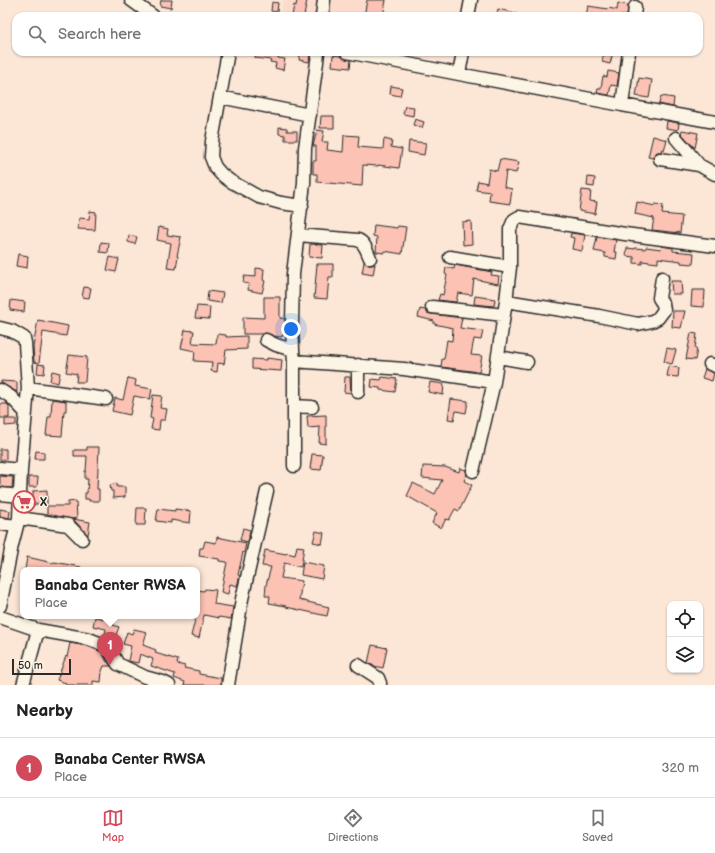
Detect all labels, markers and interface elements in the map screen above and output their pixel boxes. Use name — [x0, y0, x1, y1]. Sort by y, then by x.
search box — [12, 12, 703, 56]
icon: search — [26, 23, 48, 45]
text: Search here — [58, 25, 141, 44]
your location — [281, 319, 301, 339]
supermarket icon: X — [11, 489, 37, 515]
place label: X — [40, 495, 47, 510]
popup — [20, 567, 200, 619]
text: Banaba Center RWSA — [34, 576, 186, 595]
text: Place — [34, 595, 67, 611]
map controls — [667, 601, 703, 673]
button: locate — [667, 601, 703, 637]
pin: 1 — [97, 632, 123, 665]
button: layers — [667, 637, 703, 673]
scale bar — [12, 657, 71, 676]
text: 50 m — [18, 659, 43, 672]
text: Nearby — [16, 701, 73, 721]
text: Banaba Center RWSA — [54, 750, 205, 769]
text: 1 — [26, 760, 32, 776]
text: 320 m — [661, 760, 699, 776]
text: Place — [54, 769, 87, 785]
tab: Map — [102, 807, 124, 844]
tab: Directions — [328, 807, 378, 844]
tab: Saved — [582, 807, 613, 844]

